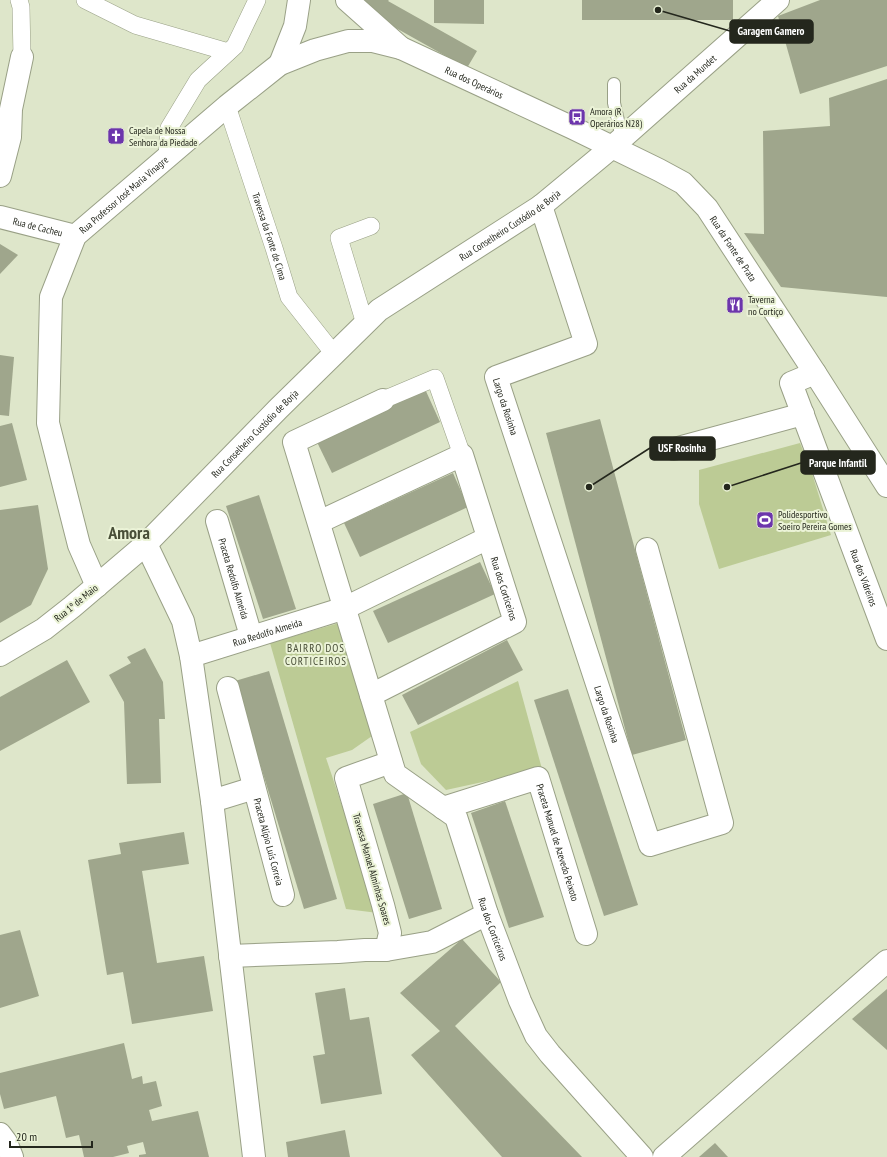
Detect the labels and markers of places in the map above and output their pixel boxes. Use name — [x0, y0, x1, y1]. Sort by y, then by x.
callout: Garagem Gamero — [730, 20, 813, 43]
place label: Amora (R Operários N28) — [590, 105, 643, 130]
bus stop icon: Amora (R Operários N28) — [567, 107, 587, 127]
place label: Capela de Nossa Senhora da Piedade — [129, 124, 197, 149]
church icon: Capela de Nossa Senhora da Piedade — [106, 126, 126, 146]
place label: Taverna no Cortiço — [748, 293, 783, 318]
restaurant icon: Taverna no Cortiço — [725, 295, 745, 315]
callout: USF Rosinha — [650, 437, 715, 460]
callout: Parque Infantil — [801, 451, 875, 474]
place label: Polidesportivo Soeiro Pereira Gomes — [778, 508, 852, 533]
sports icon: Polidesportivo Soeiro Pereira Gomes — [755, 510, 775, 530]

